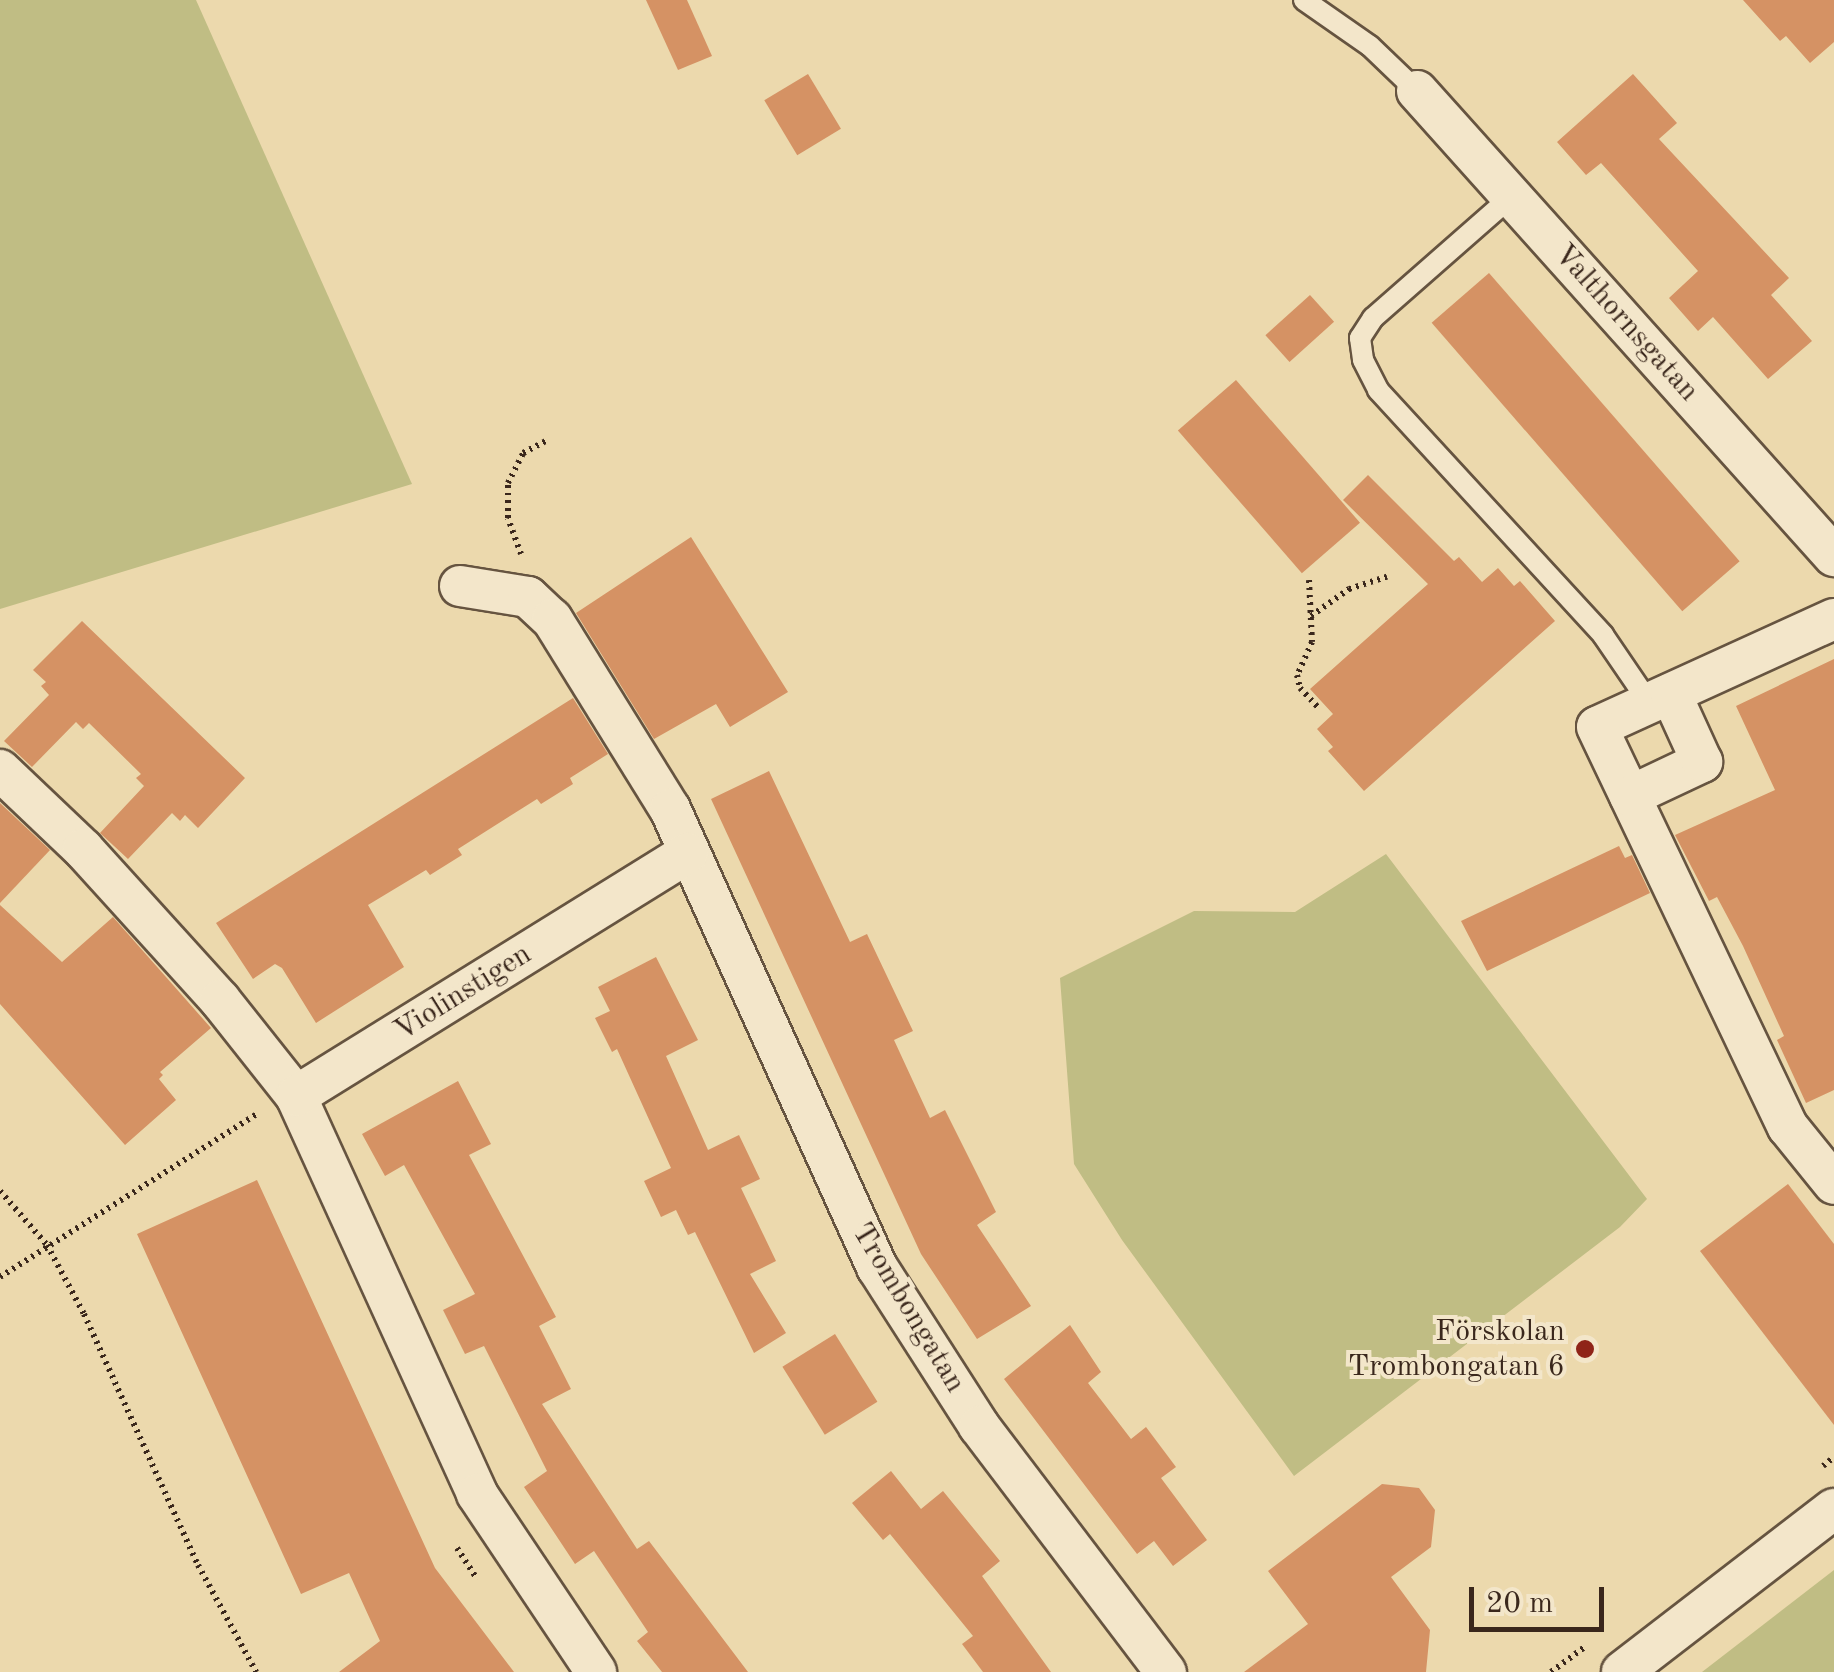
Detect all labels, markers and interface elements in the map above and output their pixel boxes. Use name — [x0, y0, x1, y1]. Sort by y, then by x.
street label: Valthornsgatan — [1546, 237, 1706, 409]
street label: Violinstigen — [388, 937, 538, 1049]
street label: Trombongatan — [843, 1217, 973, 1399]
place label: Förskolan Trombongatan 6 — [1348, 1314, 1565, 1384]
marker: Förskolan Trombongatan 6 — [1574, 1338, 1596, 1360]
scale bar — [1474, 1567, 1609, 1629]
text: 20 m — [1486, 1589, 1553, 1619]

